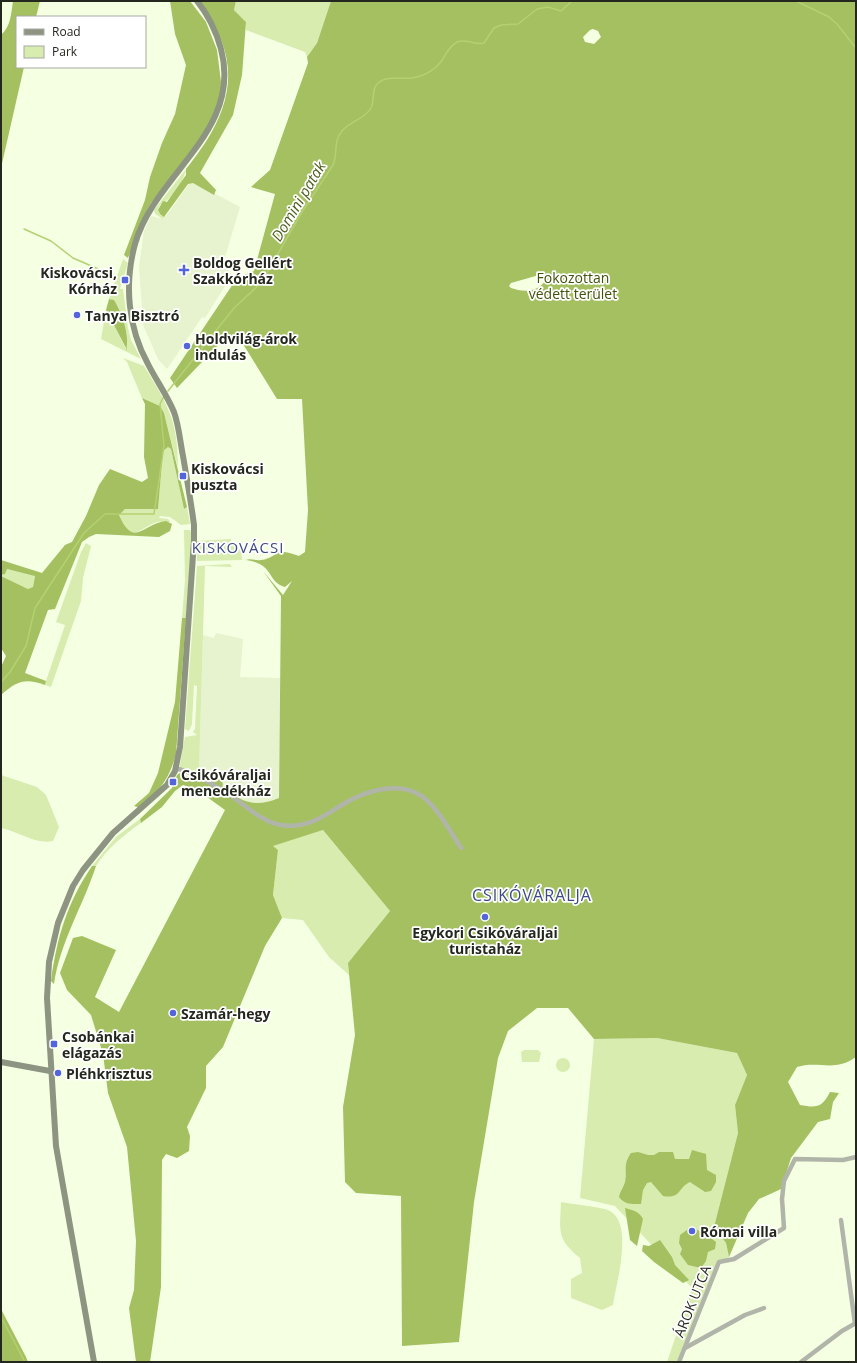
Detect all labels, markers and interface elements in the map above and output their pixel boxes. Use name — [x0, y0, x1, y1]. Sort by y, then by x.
legend — [16, 16, 146, 68]
text: Road — [52, 23, 81, 40]
text: Park — [52, 43, 78, 60]
water label: Domini patak — [266, 157, 330, 245]
place label: Boldog Gellért Szakkórház — [193, 253, 292, 288]
place label: Kiskovácsi, Kórház — [40, 263, 117, 298]
marker: Boldog Gellért Szakkórház — [178, 264, 190, 276]
park label: Fokozottan védett terület — [529, 268, 617, 303]
marker: Kiskovácsi, Kórház — [120, 275, 130, 285]
place label: Tanya Bisztró — [85, 306, 180, 325]
marker: Tanya Bisztró — [72, 310, 82, 320]
place label: Holdvilág-árok indulás — [195, 329, 297, 364]
marker: Holdvilág-árok indulás — [182, 341, 192, 351]
place label: Kiskovácsi puszta — [191, 459, 264, 494]
marker: Kiskovácsi puszta — [178, 471, 188, 481]
district label: KISKOVÁCSI — [192, 537, 284, 557]
place label: Csikóváraljai menedékház — [181, 765, 271, 800]
marker: Csikóváraljai menedékház — [168, 777, 178, 787]
district label: CSIKÓVÁRALJA — [472, 884, 592, 906]
marker: Egykori Csikóváraljai turistaház — [480, 912, 490, 922]
place label: Egykori Csikóváraljai turistaház — [412, 923, 558, 958]
place label: Szamár-hegy — [181, 1004, 270, 1023]
marker: Szamár-hegy — [168, 1008, 178, 1018]
place label: Csobánkai elágazás — [62, 1027, 134, 1062]
marker: Csobánkai elágazás — [49, 1039, 59, 1049]
place label: Pléhkrisztus — [66, 1064, 152, 1083]
marker: Pléhkrisztus — [53, 1068, 63, 1078]
place label: Római villa — [700, 1222, 777, 1241]
marker: Római villa — [687, 1226, 697, 1236]
street label: ÁROK UTCA — [669, 1262, 715, 1340]

